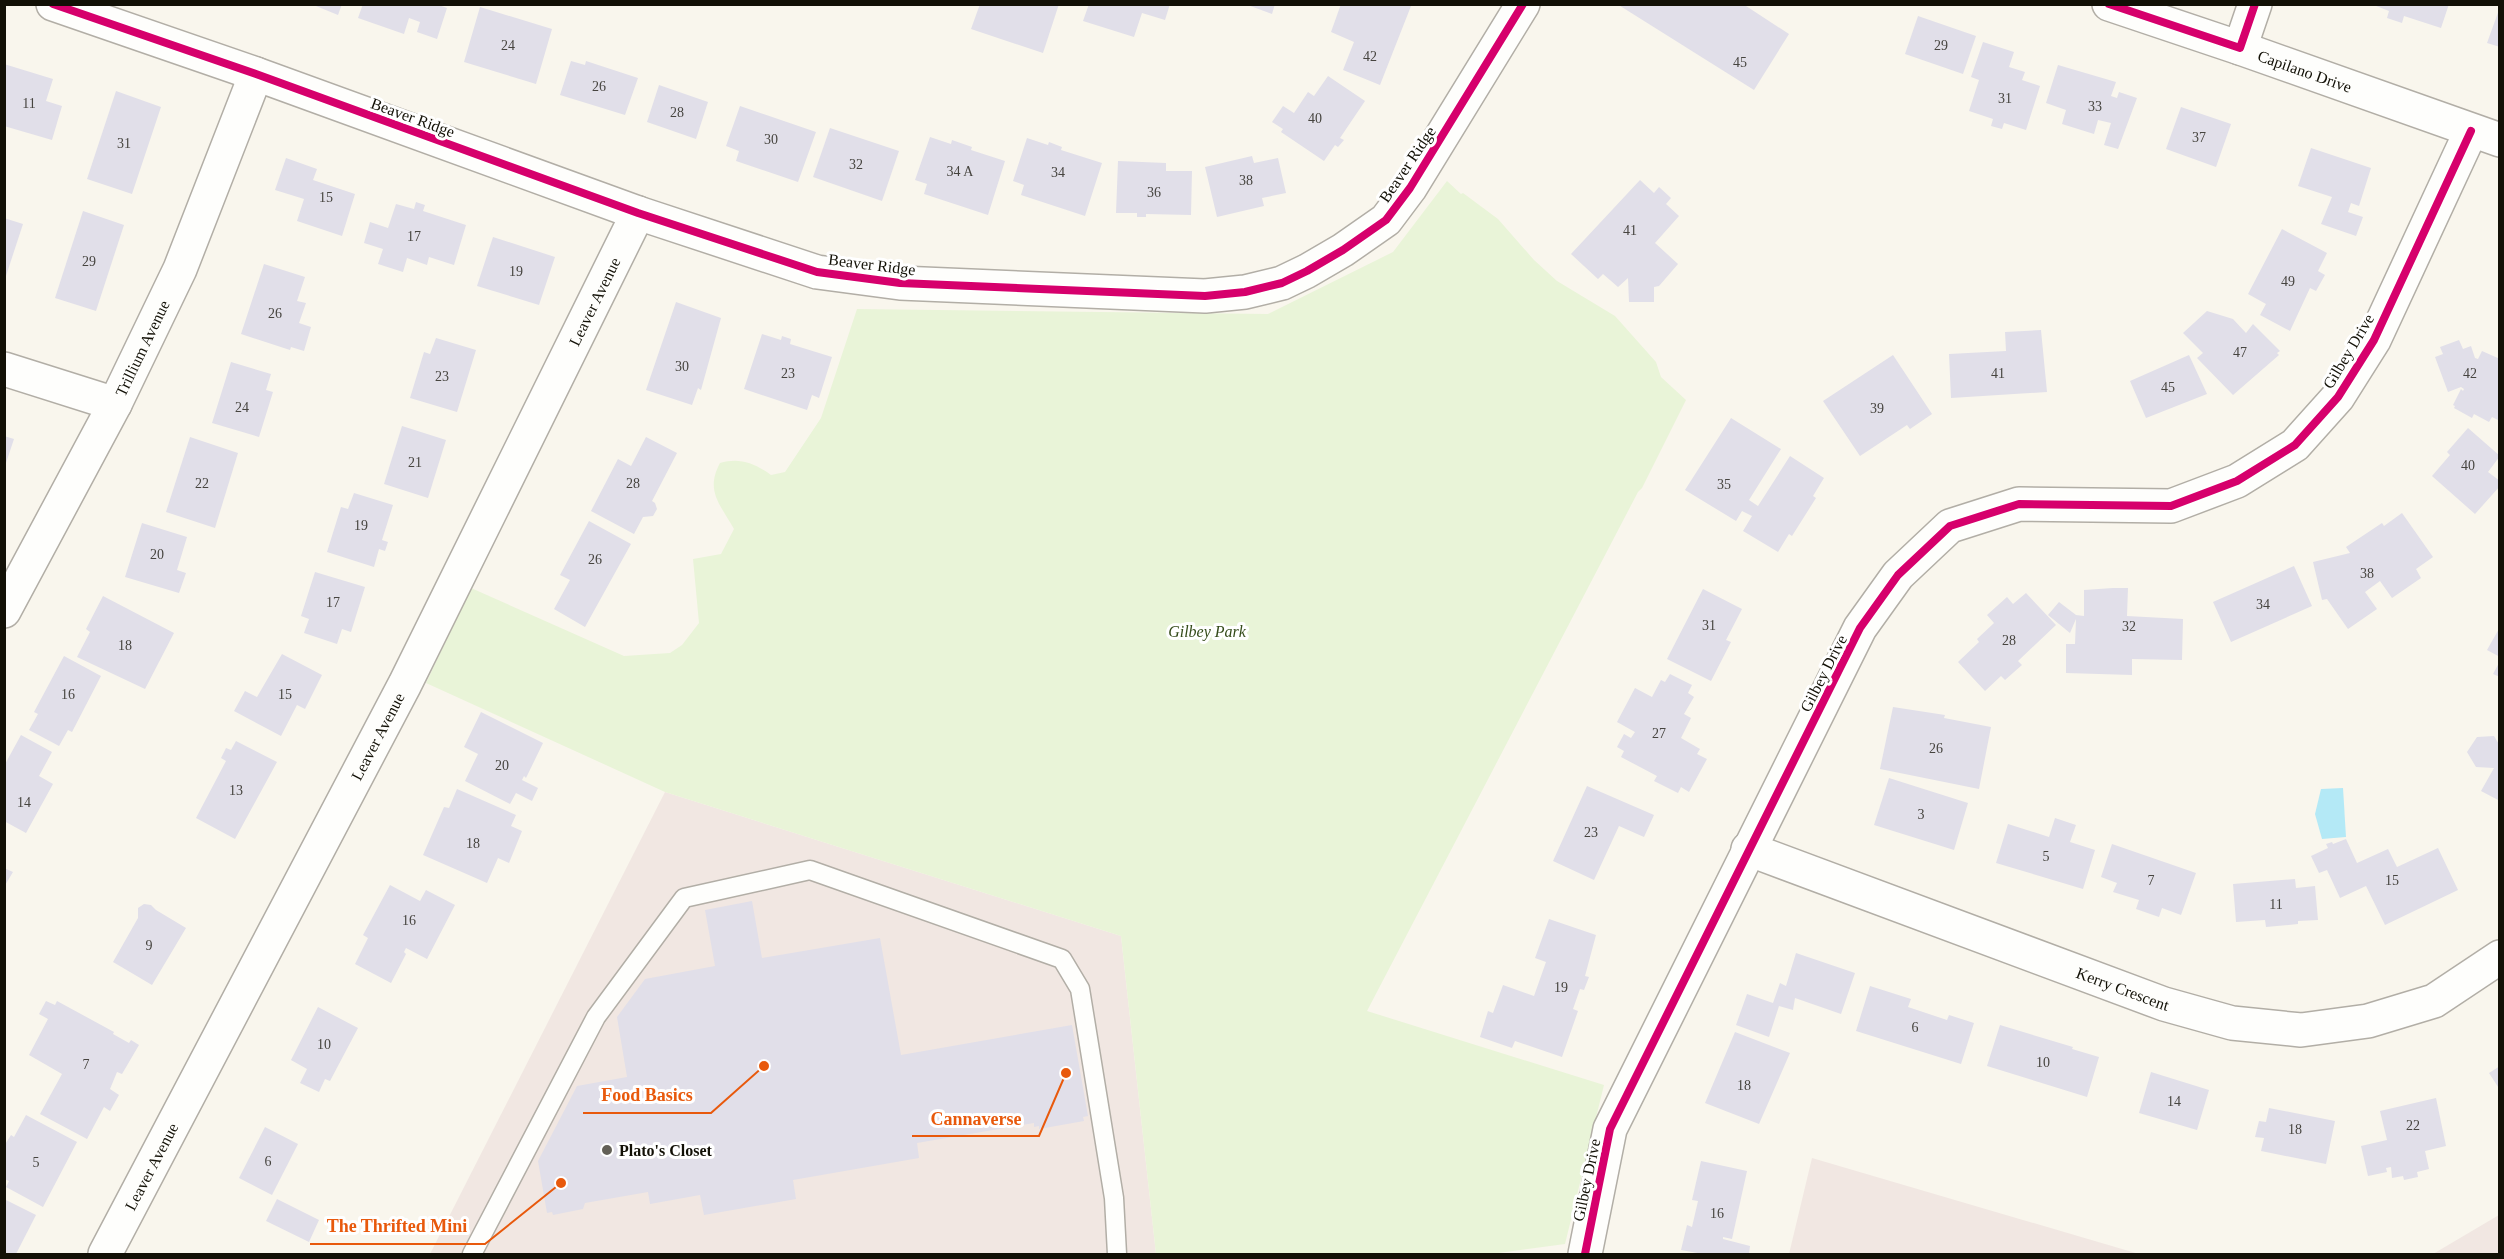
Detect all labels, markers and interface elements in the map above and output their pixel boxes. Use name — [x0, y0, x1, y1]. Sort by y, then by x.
house number: 24 — [501, 38, 515, 53]
house number: 29 — [1934, 38, 1948, 53]
street label: Capilano Drive — [2256, 47, 2354, 96]
house number: 42 — [1363, 49, 1377, 64]
house number: 45 — [1733, 55, 1747, 70]
house number: 26 — [592, 79, 606, 94]
house number: 31 — [1998, 91, 2012, 106]
street label: Beaver Ridge — [368, 95, 457, 141]
house number: 11 — [22, 96, 36, 111]
house number: 33 — [2088, 99, 2102, 114]
house number: 28 — [670, 105, 684, 120]
house number: 40 — [1308, 111, 1322, 126]
street label: Beaver Ridge — [1376, 123, 1440, 206]
house number: 37 — [2192, 130, 2206, 145]
house number: 30 — [764, 132, 778, 147]
house number: 31 — [117, 136, 131, 151]
house number: 32 — [849, 157, 863, 172]
house number: 34 A — [947, 164, 974, 179]
house number: 34 — [1051, 165, 1065, 180]
house number: 38 — [1239, 173, 1253, 188]
house number: 36 — [1147, 185, 1161, 200]
house number: 15 — [319, 190, 333, 205]
house number: 41 — [1623, 223, 1637, 238]
house number: 17 — [407, 229, 421, 244]
street label: Beaver Ridge — [827, 251, 916, 279]
house number: 29 — [82, 254, 96, 269]
street label: Leaver Avenue — [566, 255, 624, 348]
house number: 19 — [509, 264, 523, 279]
house number: 49 — [2281, 274, 2295, 289]
street label: Trillium Avenue — [112, 297, 173, 399]
house number: 26 — [268, 306, 282, 321]
street label: Gilbey Drive — [2320, 311, 2378, 392]
house number: 47 — [2233, 345, 2247, 360]
house number: 30 — [675, 359, 689, 374]
house number: 23 — [781, 366, 795, 381]
house number: 41 — [1991, 366, 2005, 381]
house number: 42 — [2463, 366, 2477, 381]
house number: 23 — [435, 369, 449, 384]
house number: 45 — [2161, 380, 2175, 395]
house number: 24 — [235, 400, 249, 415]
house number: 39 — [1870, 401, 1884, 416]
house number: 21 — [408, 455, 422, 470]
house number: 40 — [2461, 458, 2475, 473]
house number: 22 — [195, 476, 209, 491]
house number: 28 — [626, 476, 640, 491]
house number: 35 — [1717, 477, 1731, 492]
house number: 19 — [354, 518, 368, 533]
house number: 20 — [150, 547, 164, 562]
house number: 26 — [588, 552, 602, 567]
house number: 38 — [2360, 566, 2374, 581]
house number: 17 — [326, 595, 340, 610]
house number: 34 — [2256, 597, 2270, 612]
house number: 31 — [1702, 618, 1716, 633]
house number: 32 — [2122, 619, 2136, 634]
park label: Gilbey Park — [1168, 623, 1247, 641]
street label: Gilbey Drive — [1797, 632, 1851, 715]
house number: 28 — [2002, 633, 2016, 648]
house number: 18 — [118, 638, 132, 653]
house number: 16 — [61, 687, 75, 702]
house number: 15 — [278, 687, 292, 702]
street label: Leaver Avenue — [348, 690, 408, 783]
house number: 27 — [1652, 726, 1666, 741]
house number: 26 — [1929, 741, 1943, 756]
house number: 20 — [495, 758, 509, 773]
house number: 13 — [229, 783, 243, 798]
house number: 14 — [17, 795, 31, 810]
house number: 3 — [1918, 807, 1925, 822]
house number: 23 — [1584, 825, 1598, 840]
house number: 18 — [466, 836, 480, 851]
house number: 5 — [2043, 849, 2050, 864]
house number: 7 — [2148, 873, 2155, 888]
house number: 15 — [2385, 873, 2399, 888]
house number: 11 — [2269, 897, 2283, 912]
house number: 16 — [402, 913, 416, 928]
house number: 9 — [146, 938, 153, 953]
street label: Kerry Crescent — [2074, 964, 2171, 1014]
house number: 19 — [1554, 980, 1568, 995]
house number: 6 — [1912, 1020, 1919, 1035]
house number: 10 — [317, 1037, 331, 1052]
house number: 10 — [2036, 1055, 2050, 1070]
house number: 7 — [83, 1057, 90, 1072]
callout: Food Basics — [583, 1077, 711, 1113]
house number: 18 — [1737, 1078, 1751, 1093]
text: Food Basics — [601, 1085, 693, 1105]
house number: 14 — [2167, 1094, 2181, 1109]
callout: Cannaverse — [912, 1100, 1039, 1136]
text: Cannaverse — [931, 1109, 1022, 1129]
house number: 22 — [2406, 1118, 2420, 1133]
street label: Leaver Avenue — [122, 1120, 181, 1213]
house number: 18 — [2288, 1122, 2302, 1137]
street label: Gilbey Drive — [1569, 1137, 1605, 1223]
place label: Plato's Closet — [619, 1142, 713, 1159]
marker: Plato's Closet — [600, 1143, 614, 1157]
house number: 6 — [265, 1154, 272, 1169]
house number: 5 — [33, 1155, 40, 1170]
house number: 16 — [1710, 1206, 1724, 1221]
callout: The Thrifted Mini — [310, 1208, 485, 1244]
text: The Thrifted Mini — [327, 1216, 467, 1236]

